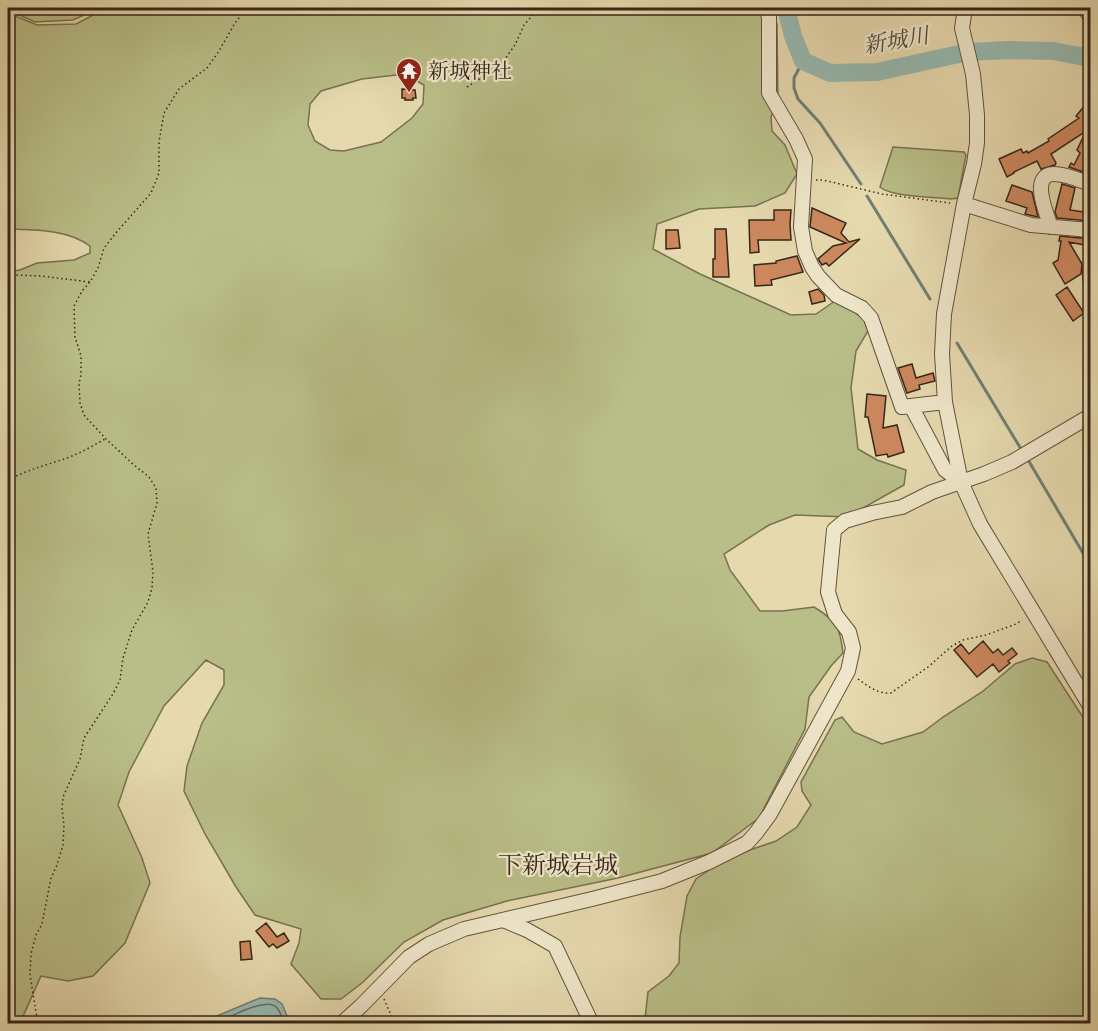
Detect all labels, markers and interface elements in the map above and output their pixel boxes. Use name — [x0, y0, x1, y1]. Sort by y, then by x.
water label: 新城川 — [861, 20, 933, 62]
temple icon: 新城神社 — [394, 56, 424, 94]
place label: 新城神社 — [428, 57, 512, 85]
district label: 下新城岩城 — [498, 849, 618, 881]

